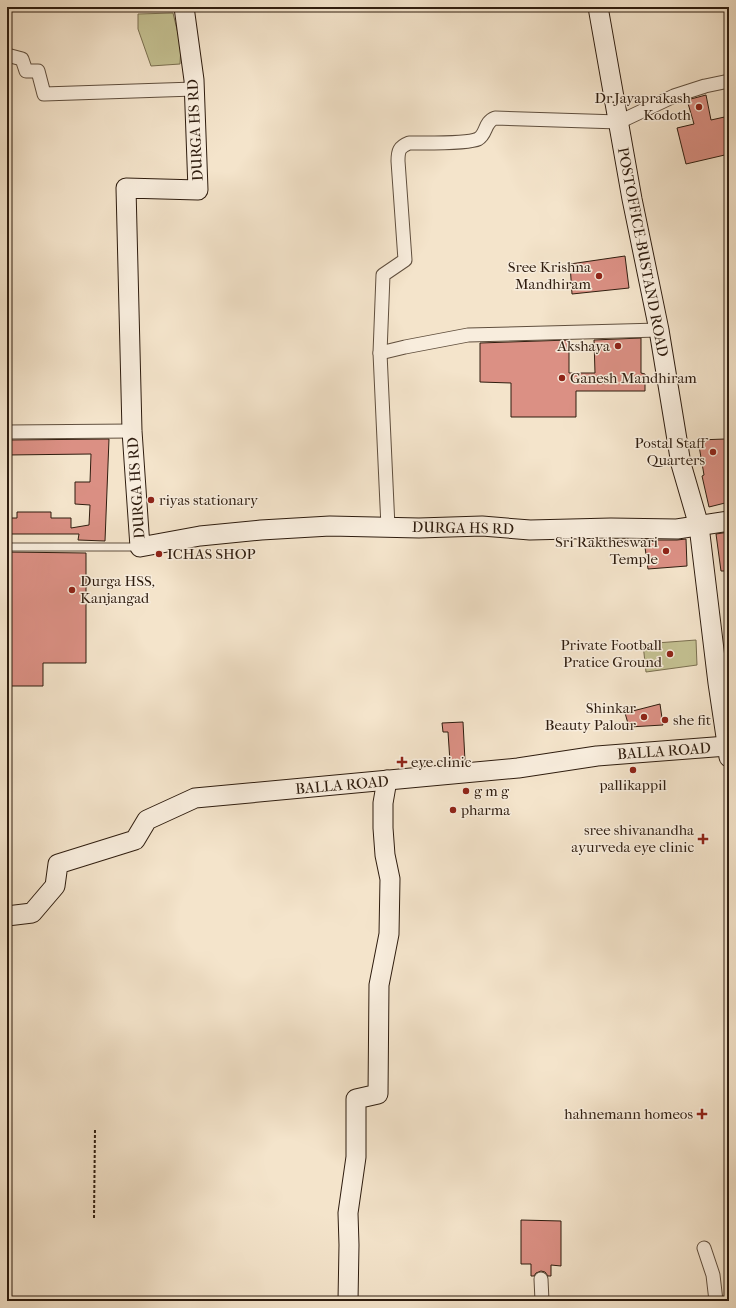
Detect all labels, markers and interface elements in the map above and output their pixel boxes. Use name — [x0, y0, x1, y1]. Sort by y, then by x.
street label: DURGA HS RD — [183, 79, 207, 181]
place label: Dr.Jayaprakash Kodoth — [594, 89, 692, 124]
marker: Dr.Jayaprakash Kodoth — [694, 102, 704, 112]
street label: POSTOFFICE-BUSTAND ROAD — [614, 146, 672, 358]
place label: Sree Krishna Mandhiram — [508, 258, 592, 293]
marker: Sree Krishna Mandhiram — [594, 271, 604, 281]
place label: Akshaya — [556, 337, 611, 355]
marker: Akshaya — [613, 341, 623, 351]
place label: Ganesh Mandhiram — [570, 369, 697, 387]
marker: Ganesh Mandhiram — [557, 373, 567, 383]
place label: Postal Staff Quarters — [635, 434, 708, 469]
street label: DURGA HS RD — [123, 436, 149, 540]
marker: Postal Staff Quarters — [708, 447, 718, 457]
place label: riyas stationary — [159, 491, 259, 509]
marker: riyas stationary — [146, 495, 156, 505]
street label: DURGA HS RD — [412, 518, 514, 538]
place label: Sri Raktheswari Temple — [555, 533, 659, 568]
place label: ICHAS SHOP — [167, 545, 256, 563]
marker: Sri Raktheswari Temple — [661, 546, 671, 556]
marker: ICHAS SHOP — [154, 549, 164, 559]
place label: Durga HSS, Kanjangad — [80, 572, 155, 607]
marker: Durga HSS, Kanjangad — [67, 585, 77, 595]
place label: Private Football Pratice Ground — [561, 636, 663, 671]
marker: Private Football Pratice Ground — [665, 649, 675, 659]
place label: Shinkar Beauty Palour — [545, 699, 637, 734]
place label: she fit — [673, 711, 712, 729]
marker: Shinkar Beauty Palour — [639, 712, 649, 722]
marker: she fit — [660, 715, 670, 725]
street label: BALLA ROAD — [617, 739, 711, 763]
place label: eye clinic — [411, 753, 472, 771]
marker: eye clinic — [396, 756, 408, 768]
marker: pallikappil — [628, 765, 638, 775]
street label: BALLA ROAD — [294, 772, 390, 798]
place label: pallikappil — [598, 776, 667, 794]
place label: g m g — [474, 782, 510, 800]
marker: g m g — [461, 786, 471, 796]
place label: pharma — [460, 801, 511, 819]
marker: pharma — [448, 805, 458, 815]
place label: sree shivanandha ayurveda eye clinic — [571, 821, 695, 856]
marker: sree shivanandha ayurveda eye clinic — [697, 833, 709, 845]
place label: hahnemann homeos — [564, 1105, 693, 1123]
marker: hahnemann homeos — [696, 1108, 708, 1120]

